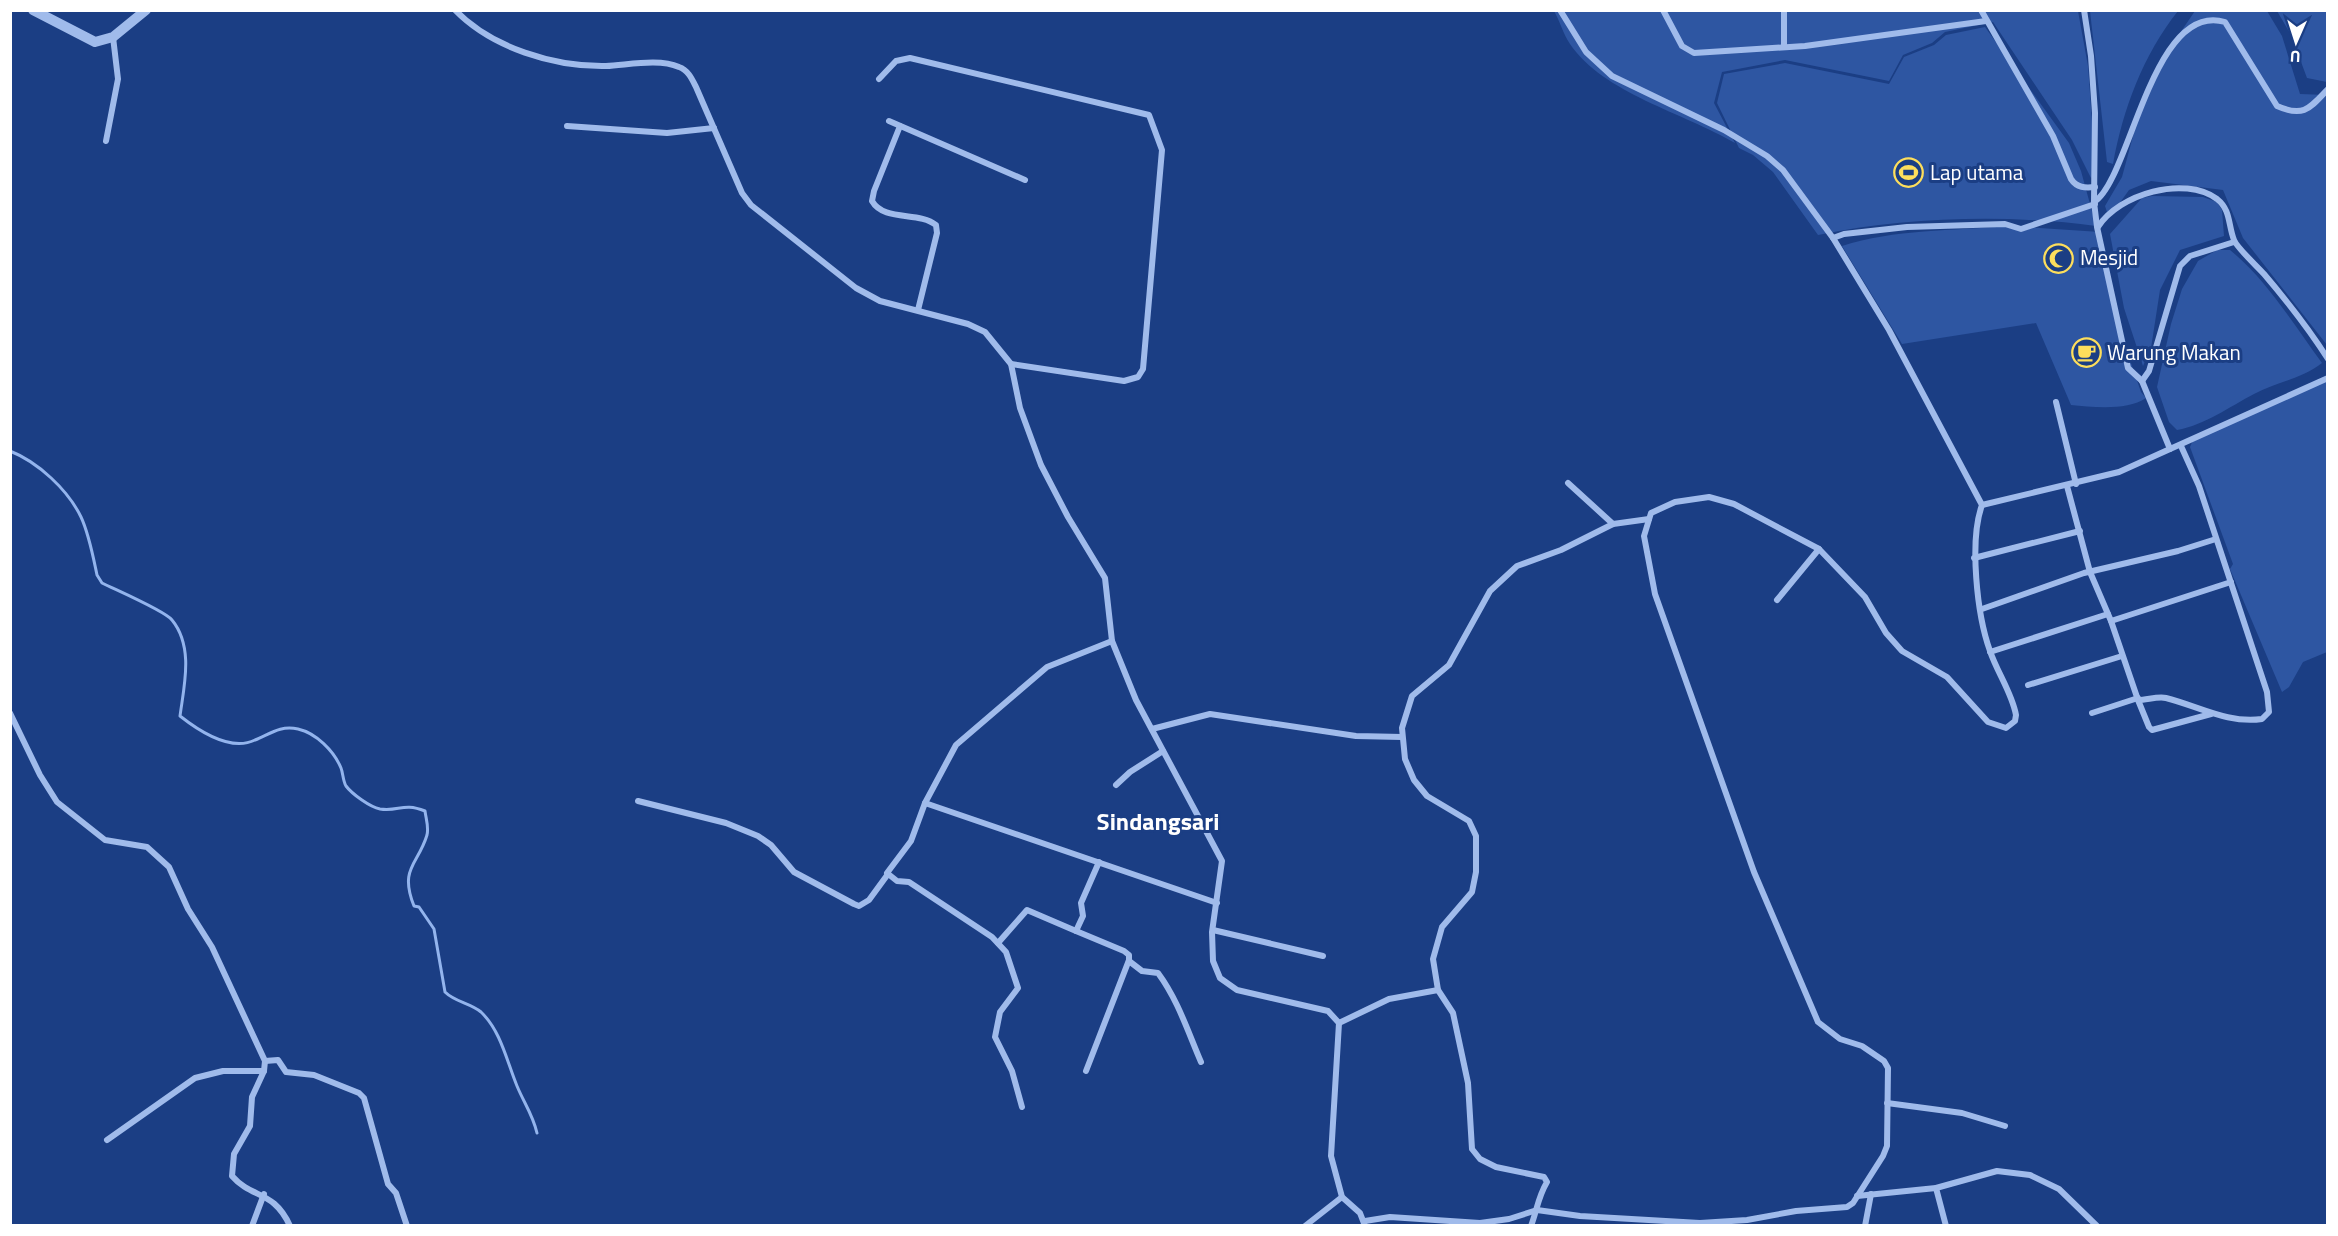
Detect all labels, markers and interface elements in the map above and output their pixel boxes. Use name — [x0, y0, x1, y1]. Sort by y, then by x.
north arrow — [2266, 12, 2326, 72]
text: U — [2289, 45, 2301, 69]
place label: Lap utama — [1930, 156, 2024, 188]
sports icon: Lap utama — [1893, 157, 1925, 189]
place label: Mesjid — [2080, 241, 2138, 273]
mosque icon: Mesjid — [2043, 242, 2075, 274]
place label: Warung Makan — [2107, 336, 2241, 368]
cafe icon: Warung Makan — [2070, 337, 2102, 369]
district label: Sindangsari — [1097, 803, 1219, 839]

